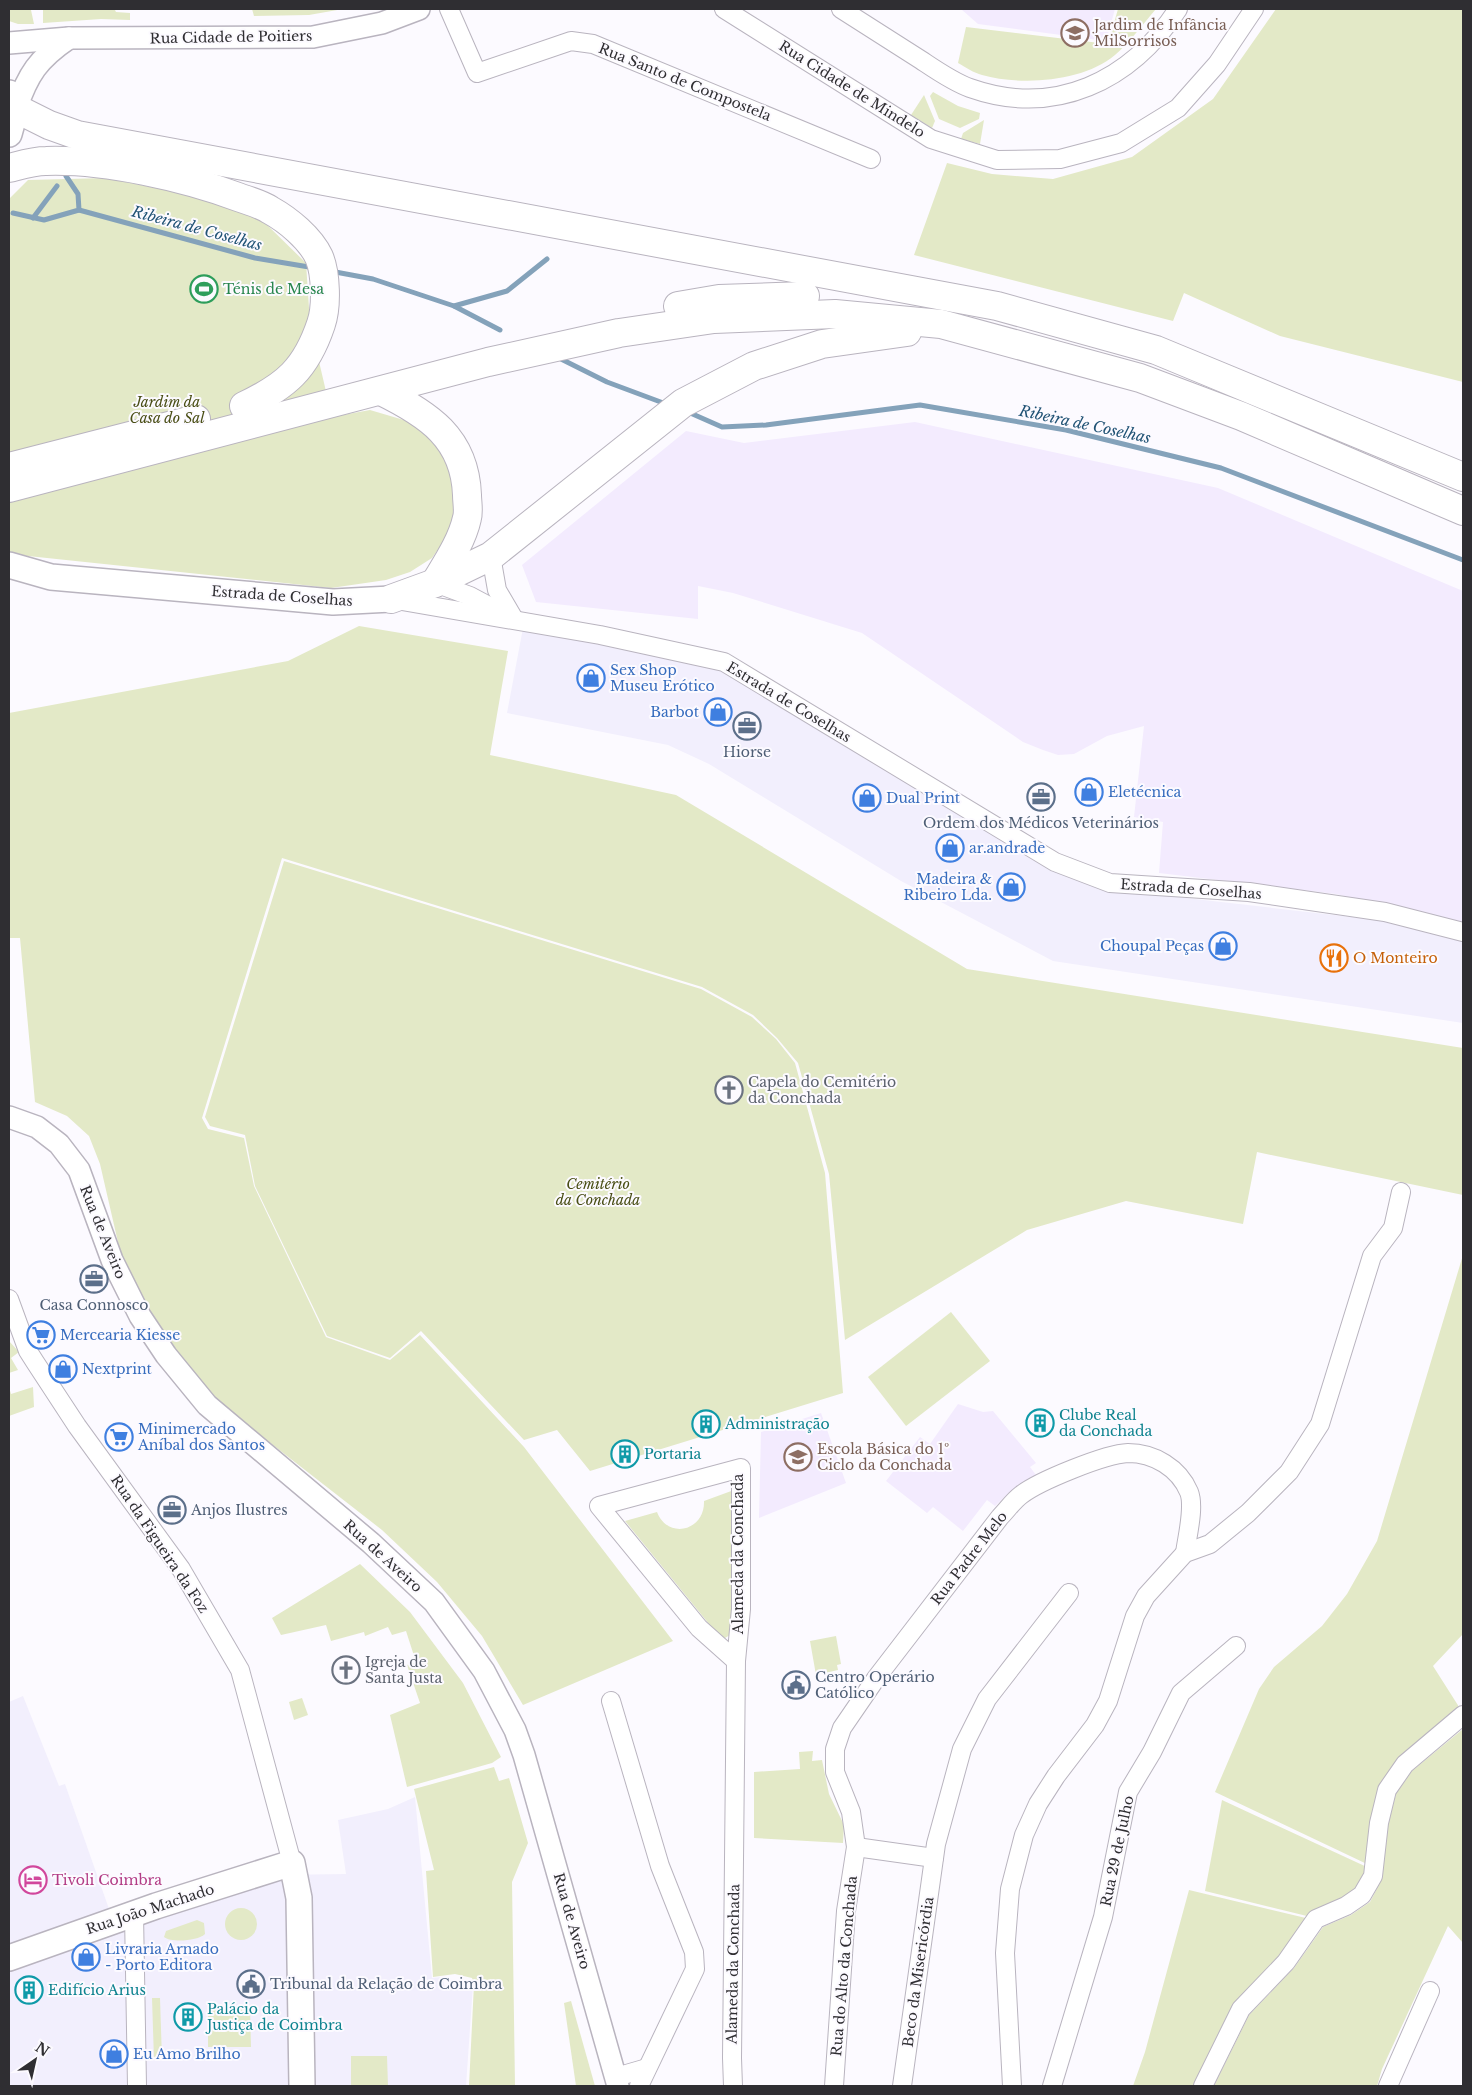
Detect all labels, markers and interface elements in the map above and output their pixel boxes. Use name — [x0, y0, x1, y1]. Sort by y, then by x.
place label: Jardim de Infância MilSorrisos — [1092, 16, 1227, 50]
school or university icon: Jardim de Infância MilSorrisos — [1060, 18, 1090, 48]
street label: Rua Cidade de Poitiers — [150, 27, 312, 47]
street label: Rua Cidade de Mindelo — [776, 37, 928, 141]
street label: Rua Santo de Compostela — [596, 39, 774, 125]
water label: Ribeira de Coselhas — [129, 201, 264, 255]
sports icon: Ténis de Mesa — [189, 274, 219, 304]
place label: Ténis de Mesa — [223, 280, 324, 298]
park label: Jardim da Casa do Sal — [129, 393, 205, 427]
water label: Ribeira de Coselhas — [1016, 401, 1153, 447]
street label: Estrada de Coselhas — [211, 582, 353, 610]
street label: Estrada de Coselhas — [724, 658, 854, 746]
place label: Sex Shop Museu Erótico — [610, 661, 715, 695]
shop icon: Sex Shop Museu Erótico — [576, 663, 606, 693]
shop icon: Barbot — [703, 697, 733, 727]
place label: Barbot — [650, 703, 700, 721]
office icon: Hiorse — [732, 711, 762, 741]
place label: Hiorse — [723, 743, 771, 761]
shop icon: Eletécnica — [1074, 777, 1104, 807]
office icon: Ordem dos Médicos Veterinários — [1026, 782, 1056, 812]
shop icon: Dual Print — [852, 783, 882, 813]
place label: Eletécnica — [1108, 783, 1181, 801]
place label: Dual Print — [886, 789, 961, 807]
place label: Ordem dos Médicos Veterinários — [923, 814, 1159, 832]
shop icon: ar.andrade — [935, 833, 965, 863]
place label: ar.andrade — [969, 839, 1045, 857]
place label: Madeira & Ribeiro Lda. — [903, 870, 992, 904]
shop icon: Madeira & Ribeiro Lda. — [996, 872, 1026, 902]
street label: Estrada de Coselhas — [1120, 875, 1262, 903]
shop icon: Choupal Peças — [1208, 931, 1238, 961]
place label: Choupal Peças — [1100, 937, 1204, 955]
restaurant icon: O Monteiro — [1319, 943, 1349, 973]
place label: O Monteiro — [1353, 949, 1438, 967]
place label: Capela do Cemitério da Conchada — [748, 1073, 896, 1107]
church icon: Capela do Cemitério da Conchada — [714, 1075, 744, 1105]
park label: Cemitério da Conchada — [556, 1175, 640, 1209]
street label: Rua de Aveiro — [76, 1182, 130, 1282]
office icon: Casa Connosco — [79, 1264, 109, 1294]
place label: Casa Connosco — [40, 1296, 148, 1314]
supermarket icon: Mercearia Kiesse — [26, 1320, 56, 1350]
place label: Mercearia Kiesse — [60, 1326, 180, 1344]
shop icon: Nextprint — [48, 1354, 78, 1384]
place label: Nextprint — [82, 1360, 153, 1378]
place label: Clube Real da Conchada — [1059, 1406, 1152, 1440]
building icon: Clube Real da Conchada — [1025, 1408, 1055, 1438]
building icon: Administração — [691, 1409, 721, 1439]
place label: Administração — [724, 1415, 830, 1433]
place label: Minimercado Aníbal dos Santos — [137, 1420, 265, 1454]
supermarket icon: Minimercado Aníbal dos Santos — [104, 1422, 134, 1452]
building icon: Portaria — [610, 1439, 640, 1469]
place label: Escola Básica do 1º Ciclo da Conchada — [817, 1440, 952, 1474]
school or university icon: Escola Básica do 1º Ciclo da Conchada — [783, 1442, 813, 1472]
place label: Portaria — [644, 1445, 702, 1463]
street label: Rua da Figueira da Foz — [107, 1471, 213, 1617]
street label: Alameda da Conchada — [729, 1474, 747, 1635]
office icon: Anjos Ilustres — [157, 1495, 187, 1525]
place label: Anjos Ilustres — [190, 1501, 288, 1519]
street label: Rua Padre Melo — [927, 1508, 1011, 1608]
street label: Rua de Aveiro — [340, 1516, 426, 1596]
place label: Igreja de Santa Justa — [365, 1653, 443, 1687]
church icon: Igreja de Santa Justa — [331, 1655, 361, 1685]
place label: Centro Operário Católico — [815, 1668, 935, 1702]
public building icon: Centro Operário Católico — [781, 1670, 811, 1700]
street label: Rua 29 de Julho — [1096, 1794, 1138, 1908]
hotel icon: Tivoli Coimbra — [18, 1865, 48, 1895]
place label: Tivoli Coimbra — [52, 1871, 162, 1889]
street label: Rua de Aveiro — [550, 1871, 594, 1971]
street label: Rua do Alto da Conchada — [827, 1875, 861, 2057]
street label: Rua João Machado — [84, 1880, 216, 1938]
street label: Alameda da Conchada — [723, 1883, 743, 2045]
street label: Beco da Misericórdia — [899, 1895, 937, 2048]
place label: Livraria Arnado - Porto Editora — [105, 1940, 219, 1974]
shop icon: Livraria Arnado - Porto Editora — [71, 1942, 101, 1972]
public building icon: Tribunal da Relação de Coimbra — [236, 1969, 266, 1999]
building icon: Edifício Arius — [14, 1975, 44, 2005]
place label: Tribunal da Relação de Coimbra — [270, 1975, 502, 1993]
place label: Edifício Arius — [48, 1981, 146, 1999]
place label: Palácio da Justiça de Coimbra — [205, 2000, 343, 2034]
building icon: Palácio da Justiça de Coimbra — [173, 2002, 203, 2032]
north arrow — [10, 2035, 60, 2085]
text: N — [32, 2038, 53, 2060]
shop icon: Eu Amo Brilho — [99, 2039, 129, 2069]
place label: Eu Amo Brilho — [133, 2045, 241, 2063]

